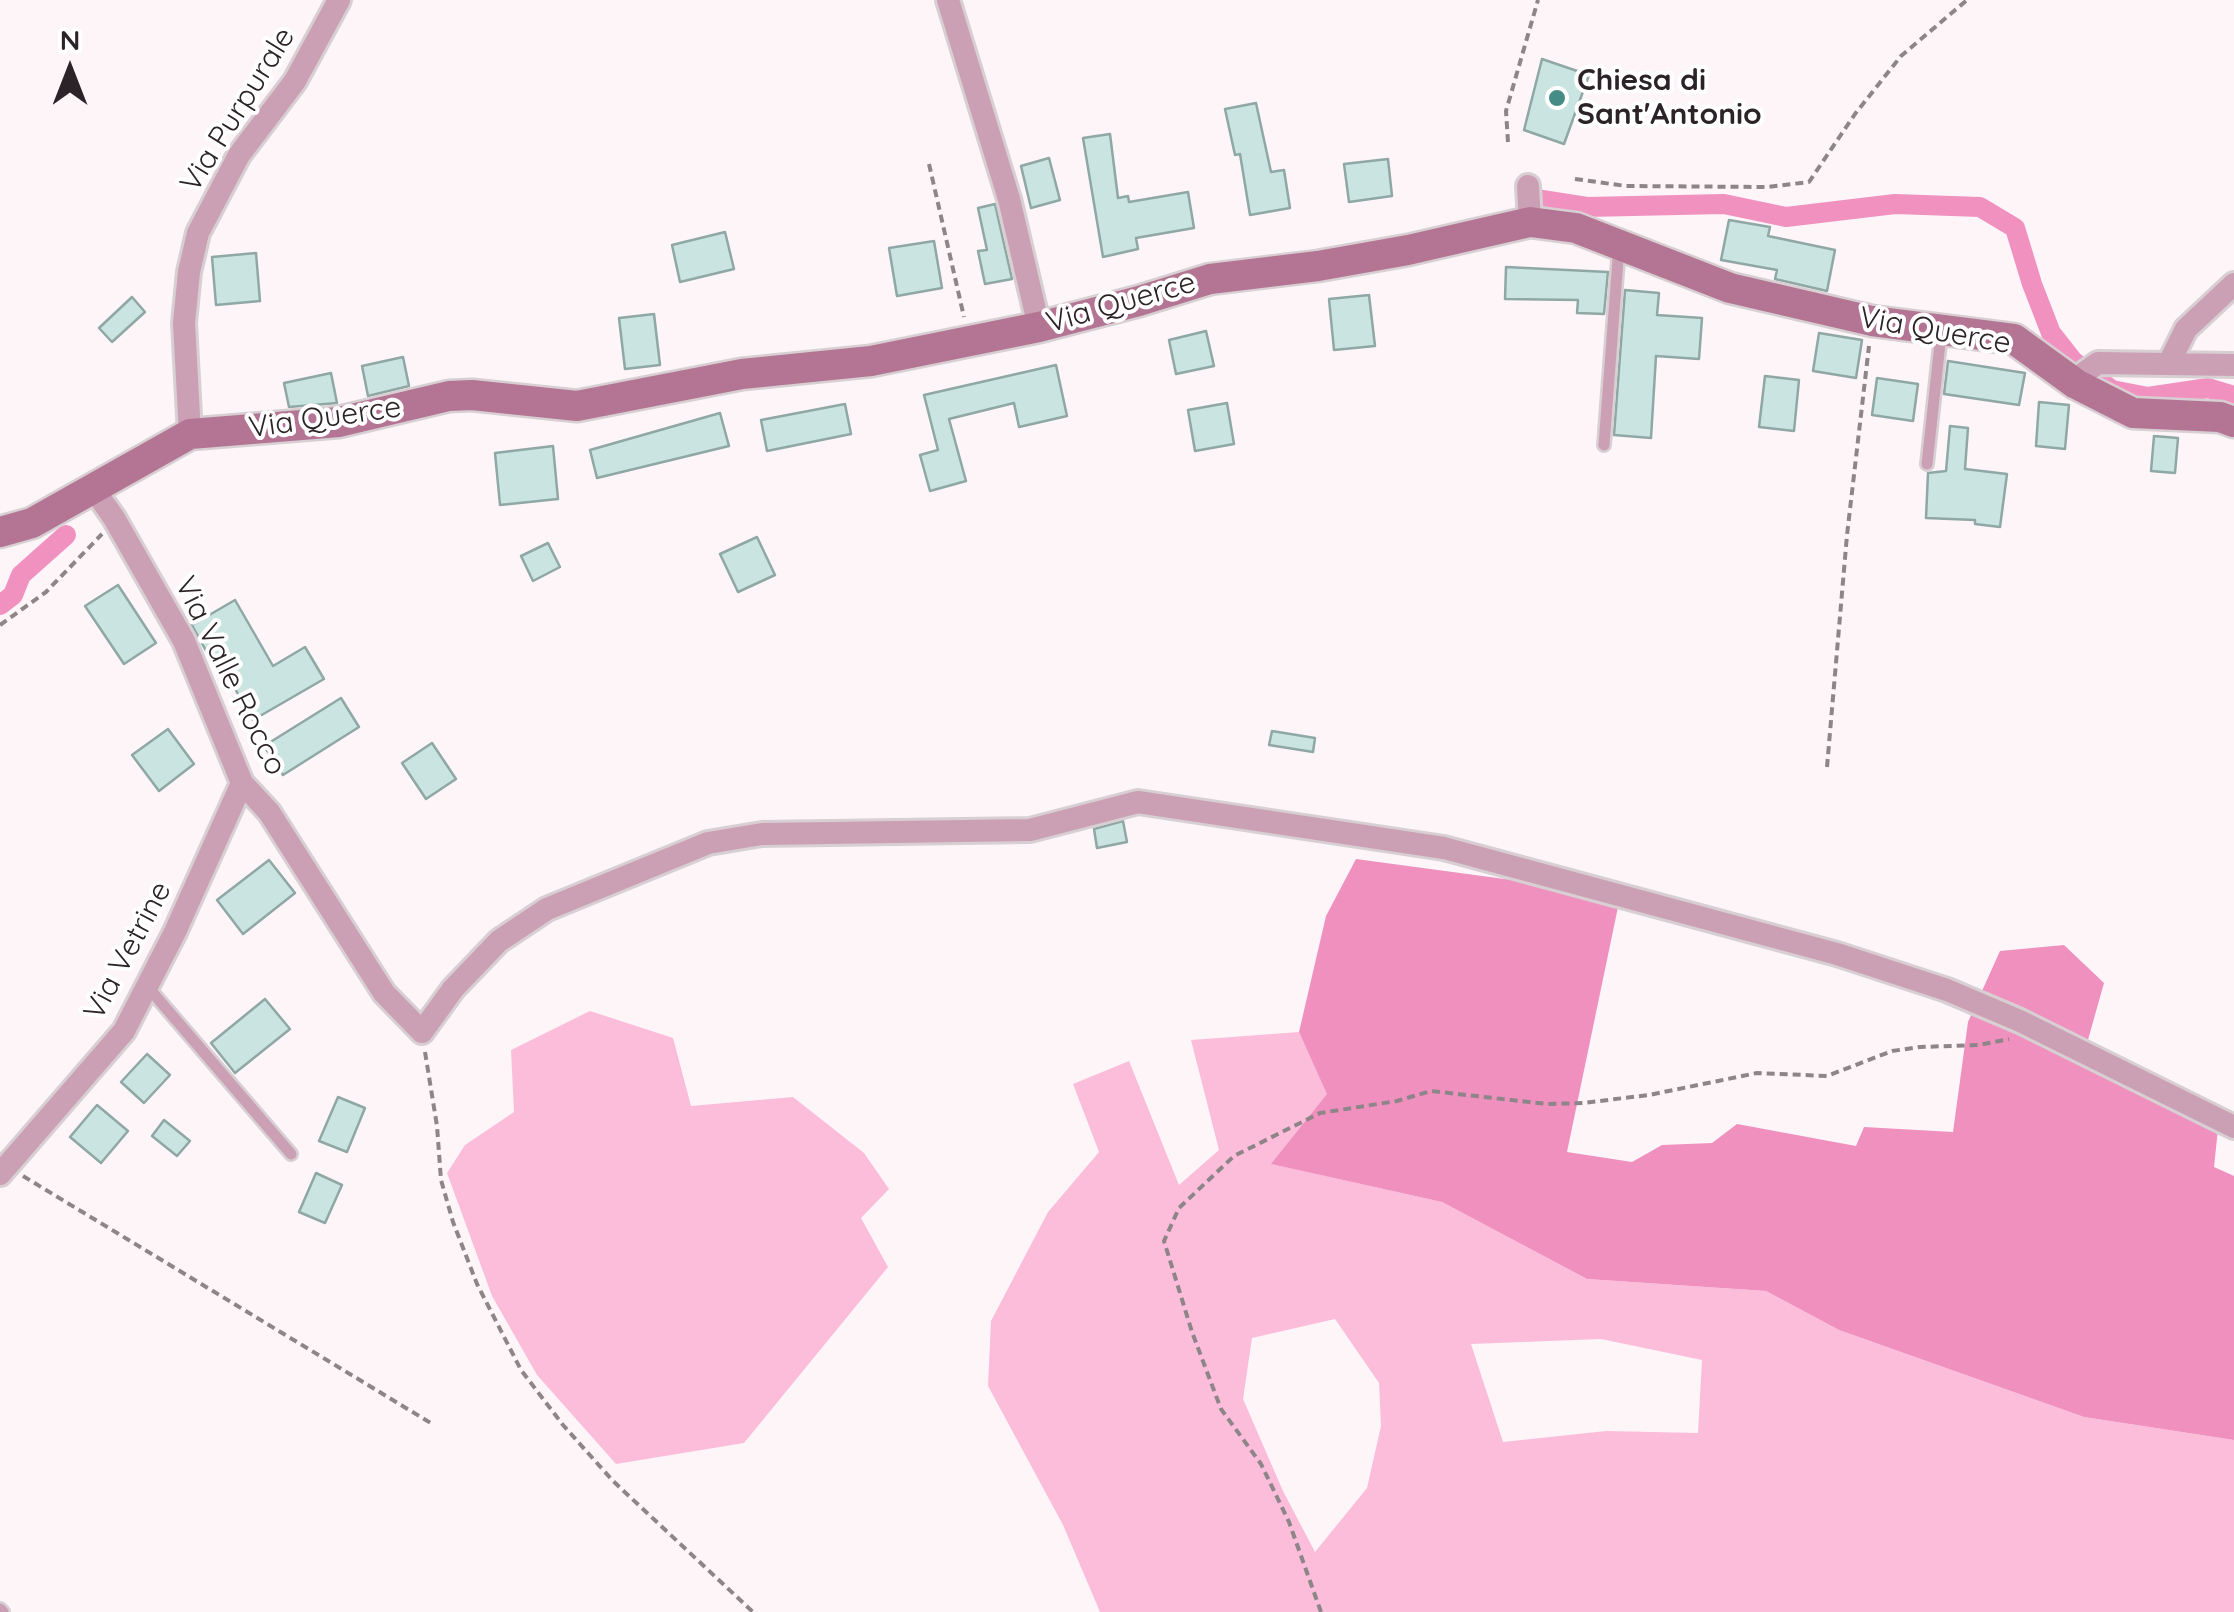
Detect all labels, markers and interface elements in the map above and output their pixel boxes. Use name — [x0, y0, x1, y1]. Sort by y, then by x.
north arrow — [20, 20, 120, 120]
street label: Via Purpurale — [173, 21, 303, 199]
text: N — [60, 22, 80, 57]
place label: Chiesa di Sant'Antonio — [1577, 63, 1762, 134]
marker: Chiesa di Sant'Antonio — [1546, 87, 1568, 109]
street label: Via Querce — [1042, 265, 1200, 341]
street label: Via Querce — [1856, 300, 2014, 362]
street label: Via Querce — [247, 390, 403, 446]
street label: Via Valle Rocco — [166, 571, 294, 781]
street label: Via Vetrine — [77, 876, 179, 1026]

